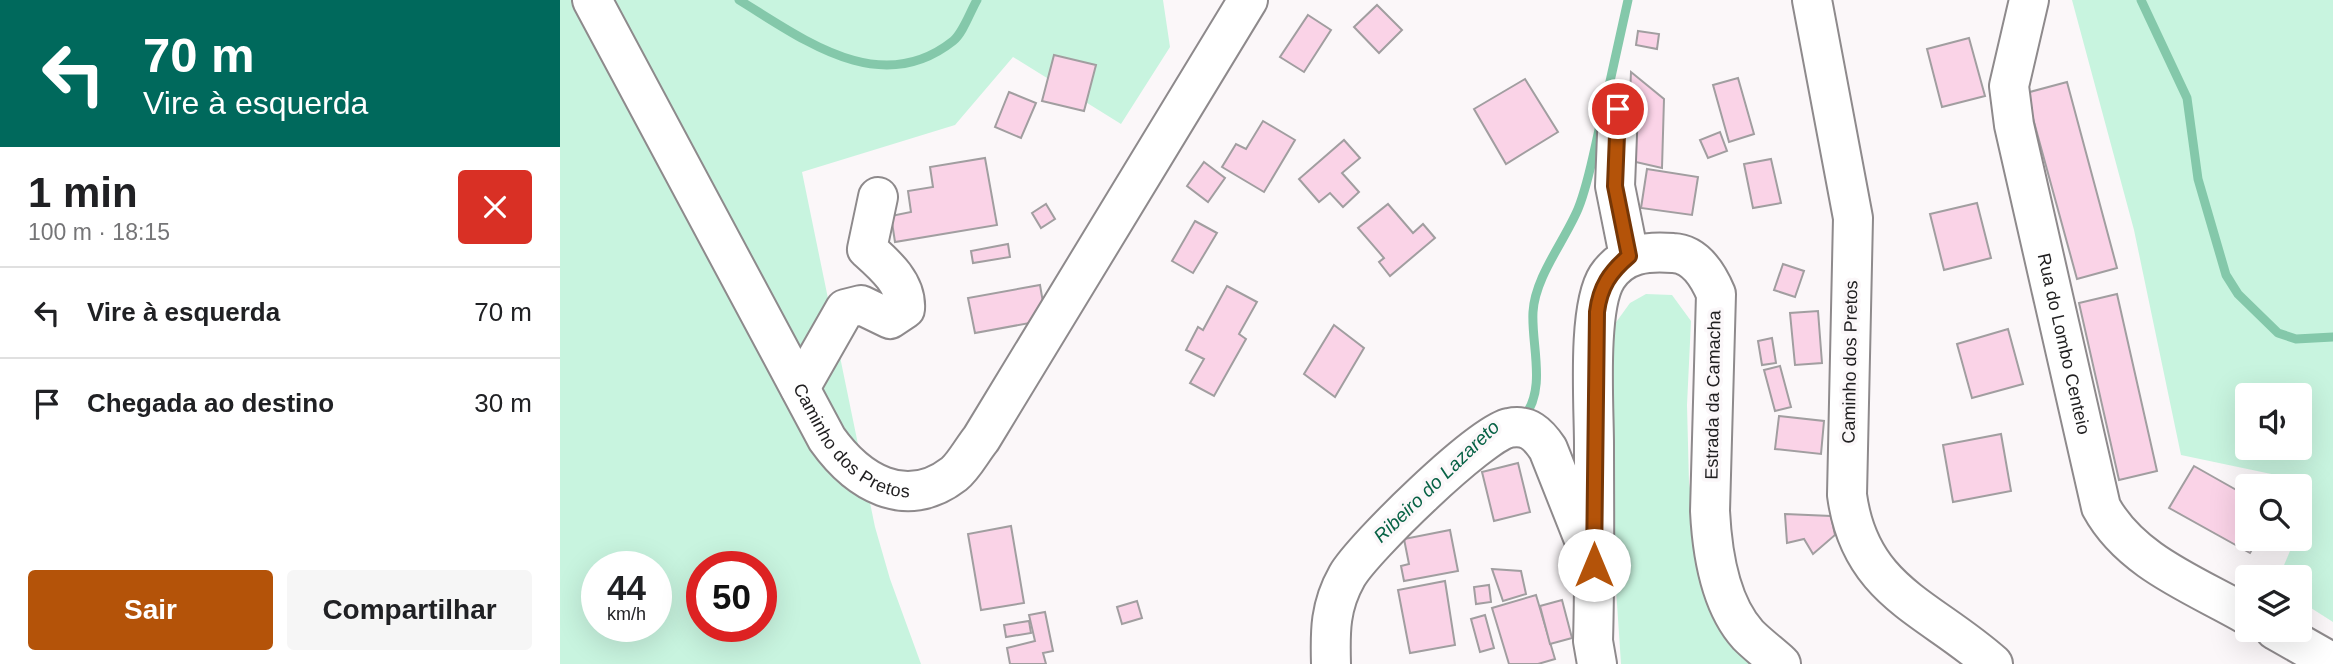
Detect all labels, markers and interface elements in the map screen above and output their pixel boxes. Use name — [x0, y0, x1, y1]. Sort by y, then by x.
icon: left — [28, 28, 119, 119]
text: 70 m — [143, 28, 255, 82]
pin — [1588, 79, 1648, 139]
text: Vire à esquerda — [143, 85, 368, 121]
icon: arrive — [1599, 90, 1637, 128]
text: 1 min — [28, 169, 138, 216]
button: close — [458, 170, 532, 244]
text: 100 m · 18:15 — [28, 219, 170, 245]
street label: Rua do Lombo Centeio — [2034, 251, 2094, 436]
street label: Caminho dos Pretos — [1839, 280, 1861, 444]
icon: left — [28, 294, 66, 332]
text: Vire à esquerda — [87, 297, 280, 327]
text: 70 m — [474, 297, 532, 327]
street label: Estrada da Camacha — [1702, 309, 1724, 480]
street label: Caminho dos Pretos — [789, 380, 910, 501]
map controls — [2235, 383, 2312, 642]
button: sound — [2235, 383, 2312, 460]
icon: arrive — [28, 385, 66, 423]
text: Chegada ao destino — [87, 388, 334, 418]
text: 30 m — [474, 388, 532, 418]
water label: Ribeiro do Lazareto — [1369, 416, 1503, 547]
button: search — [2235, 474, 2312, 551]
position arrow — [1557, 528, 1631, 602]
speed limit sign: 50 — [686, 551, 777, 642]
button: layers — [2235, 565, 2312, 642]
text: 44 — [607, 568, 646, 607]
button: Sair — [28, 570, 273, 650]
button: Compartilhar — [287, 570, 532, 650]
text: km/h — [607, 604, 646, 624]

